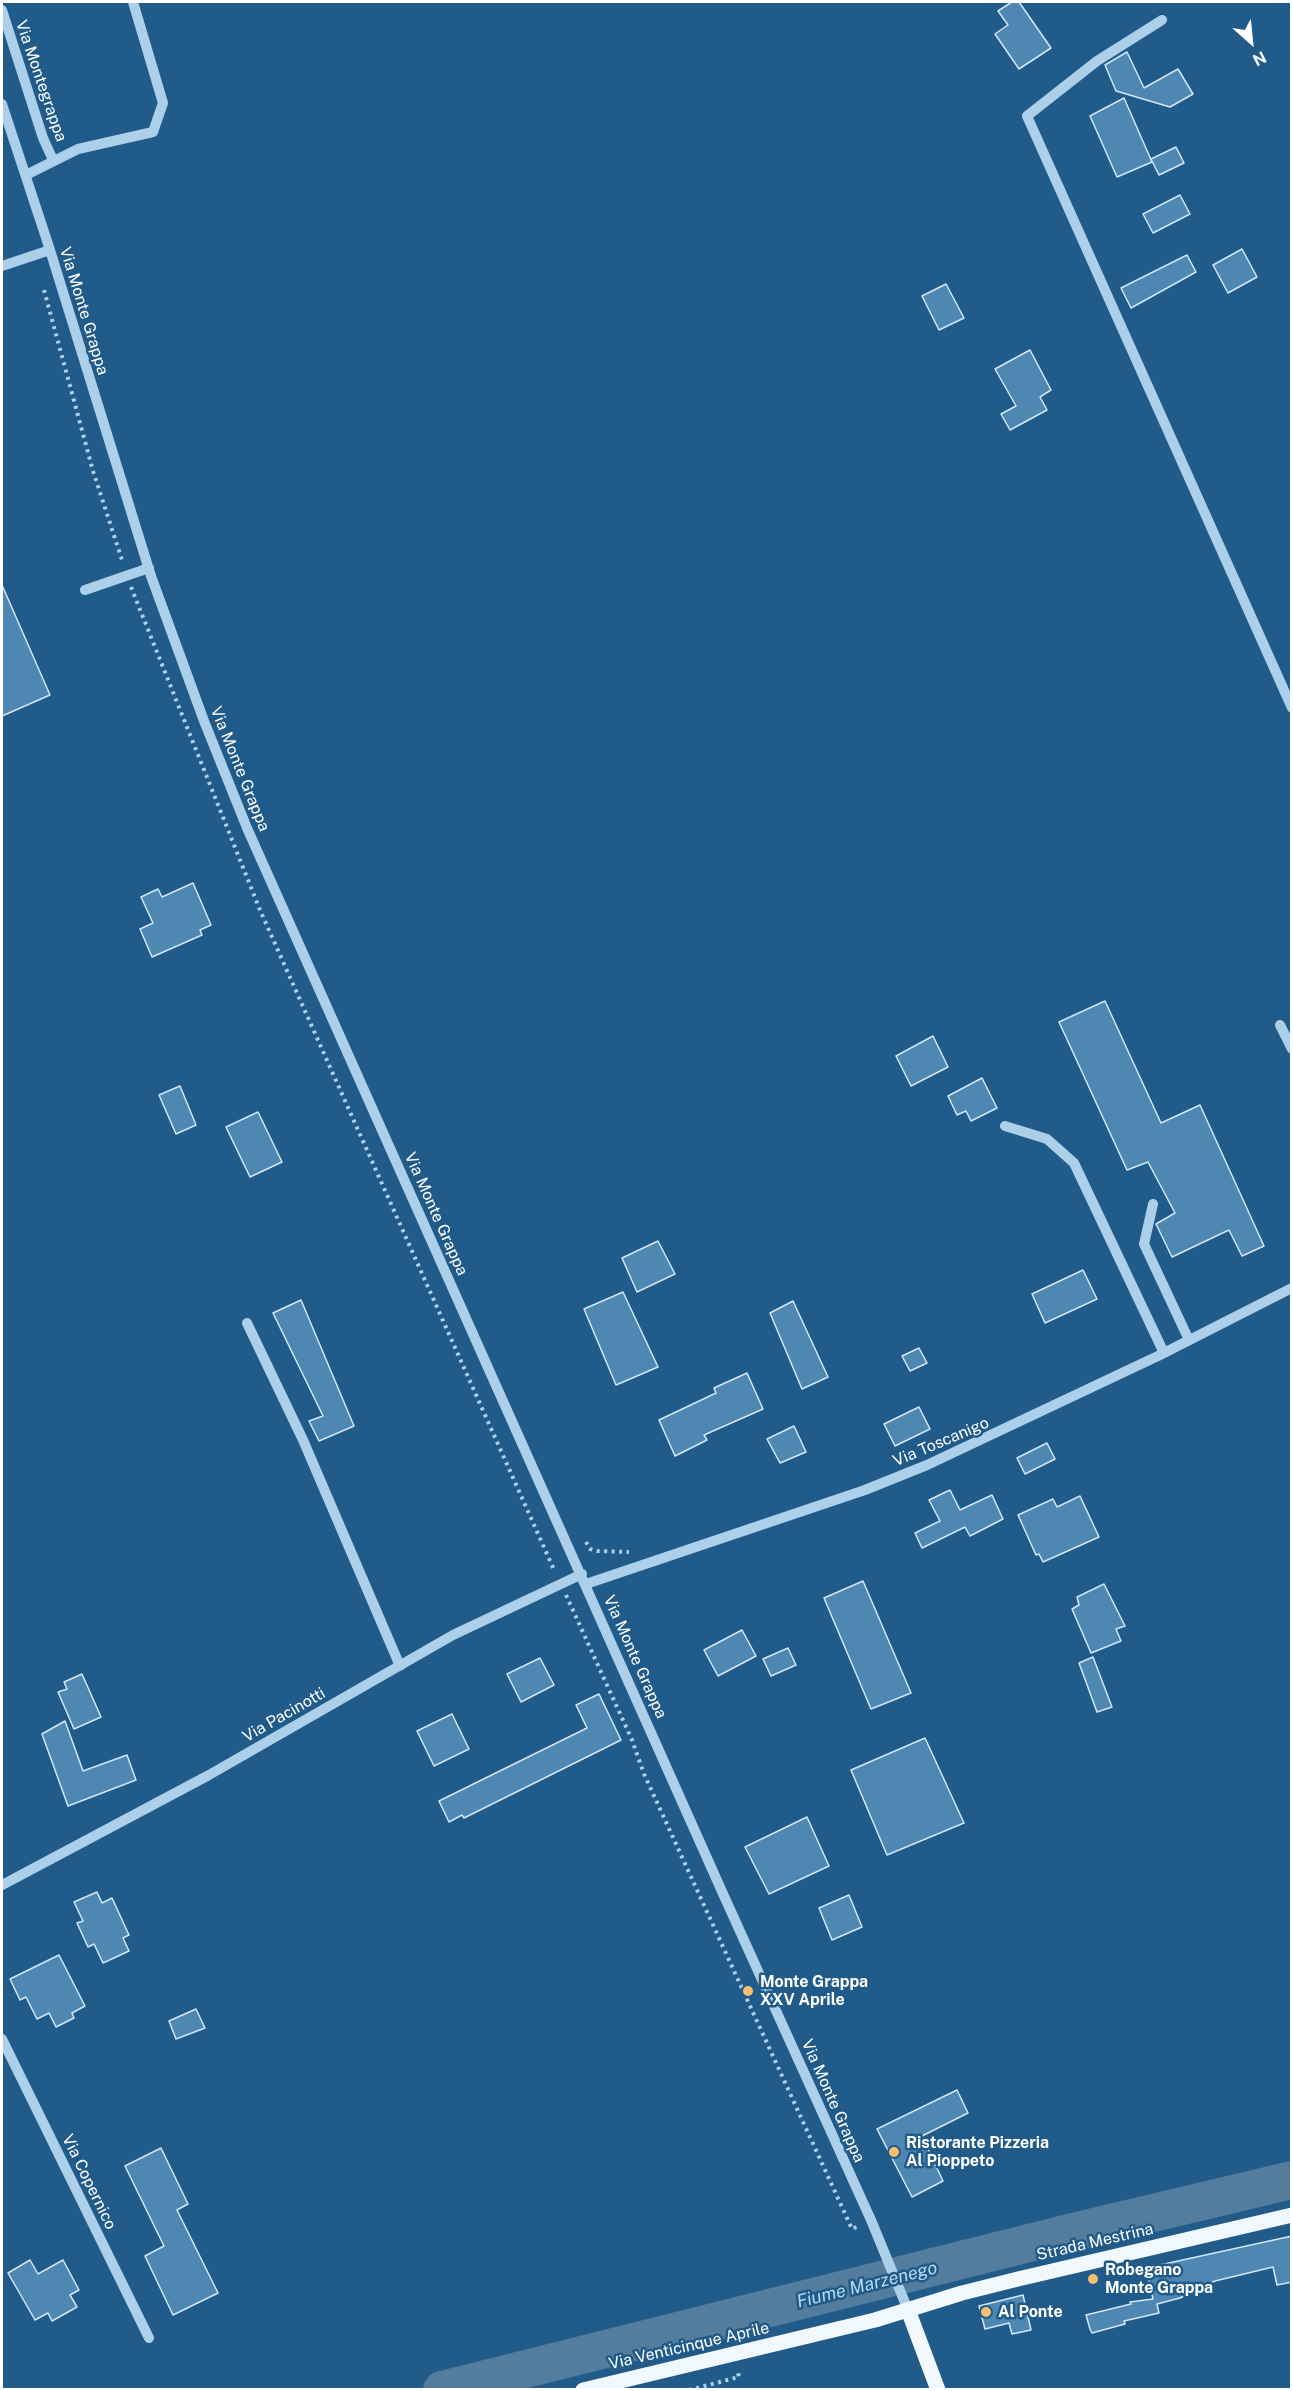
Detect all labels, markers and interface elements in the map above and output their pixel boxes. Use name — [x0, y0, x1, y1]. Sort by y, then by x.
north arrow — [1221, 12, 1281, 72]
street label: Via Montegrappa — [11, 18, 71, 144]
text: N — [1250, 47, 1269, 70]
street label: Via Monte Grappa — [55, 245, 113, 377]
street label: Via Monte Grappa — [206, 704, 274, 834]
street label: Via Monte Grappa — [400, 1149, 472, 1279]
street label: Via Toscanigo — [890, 1413, 992, 1471]
street label: Via Monte Grappa — [599, 1592, 671, 1722]
street label: Via Pacinotti — [239, 1684, 329, 1746]
place label: Monte Grappa XXV Aprile — [760, 1972, 868, 2010]
marker: Monte Grappa XXV Aprile — [741, 1984, 755, 1998]
street label: Via Monte Grappa — [797, 2036, 869, 2166]
street label: Via Copernico — [58, 2131, 120, 2233]
place label: Ristorante Pizzeria Al Pioppeto — [906, 2133, 1049, 2171]
marker: Ristorante Pizzeria Al Pioppeto — [887, 2145, 901, 2159]
street label: Strada Mestrina — [1035, 2219, 1155, 2265]
water label: Fiume Marzenego — [795, 2257, 939, 2313]
place label: Robegano Monte Grappa — [1105, 2260, 1213, 2298]
marker: Robegano Monte Grappa — [1086, 2272, 1100, 2286]
place label: Al Ponte — [998, 2302, 1063, 2322]
marker: Al Ponte — [979, 2305, 993, 2319]
street label: Via Venticinque Aprile — [607, 2318, 771, 2374]

